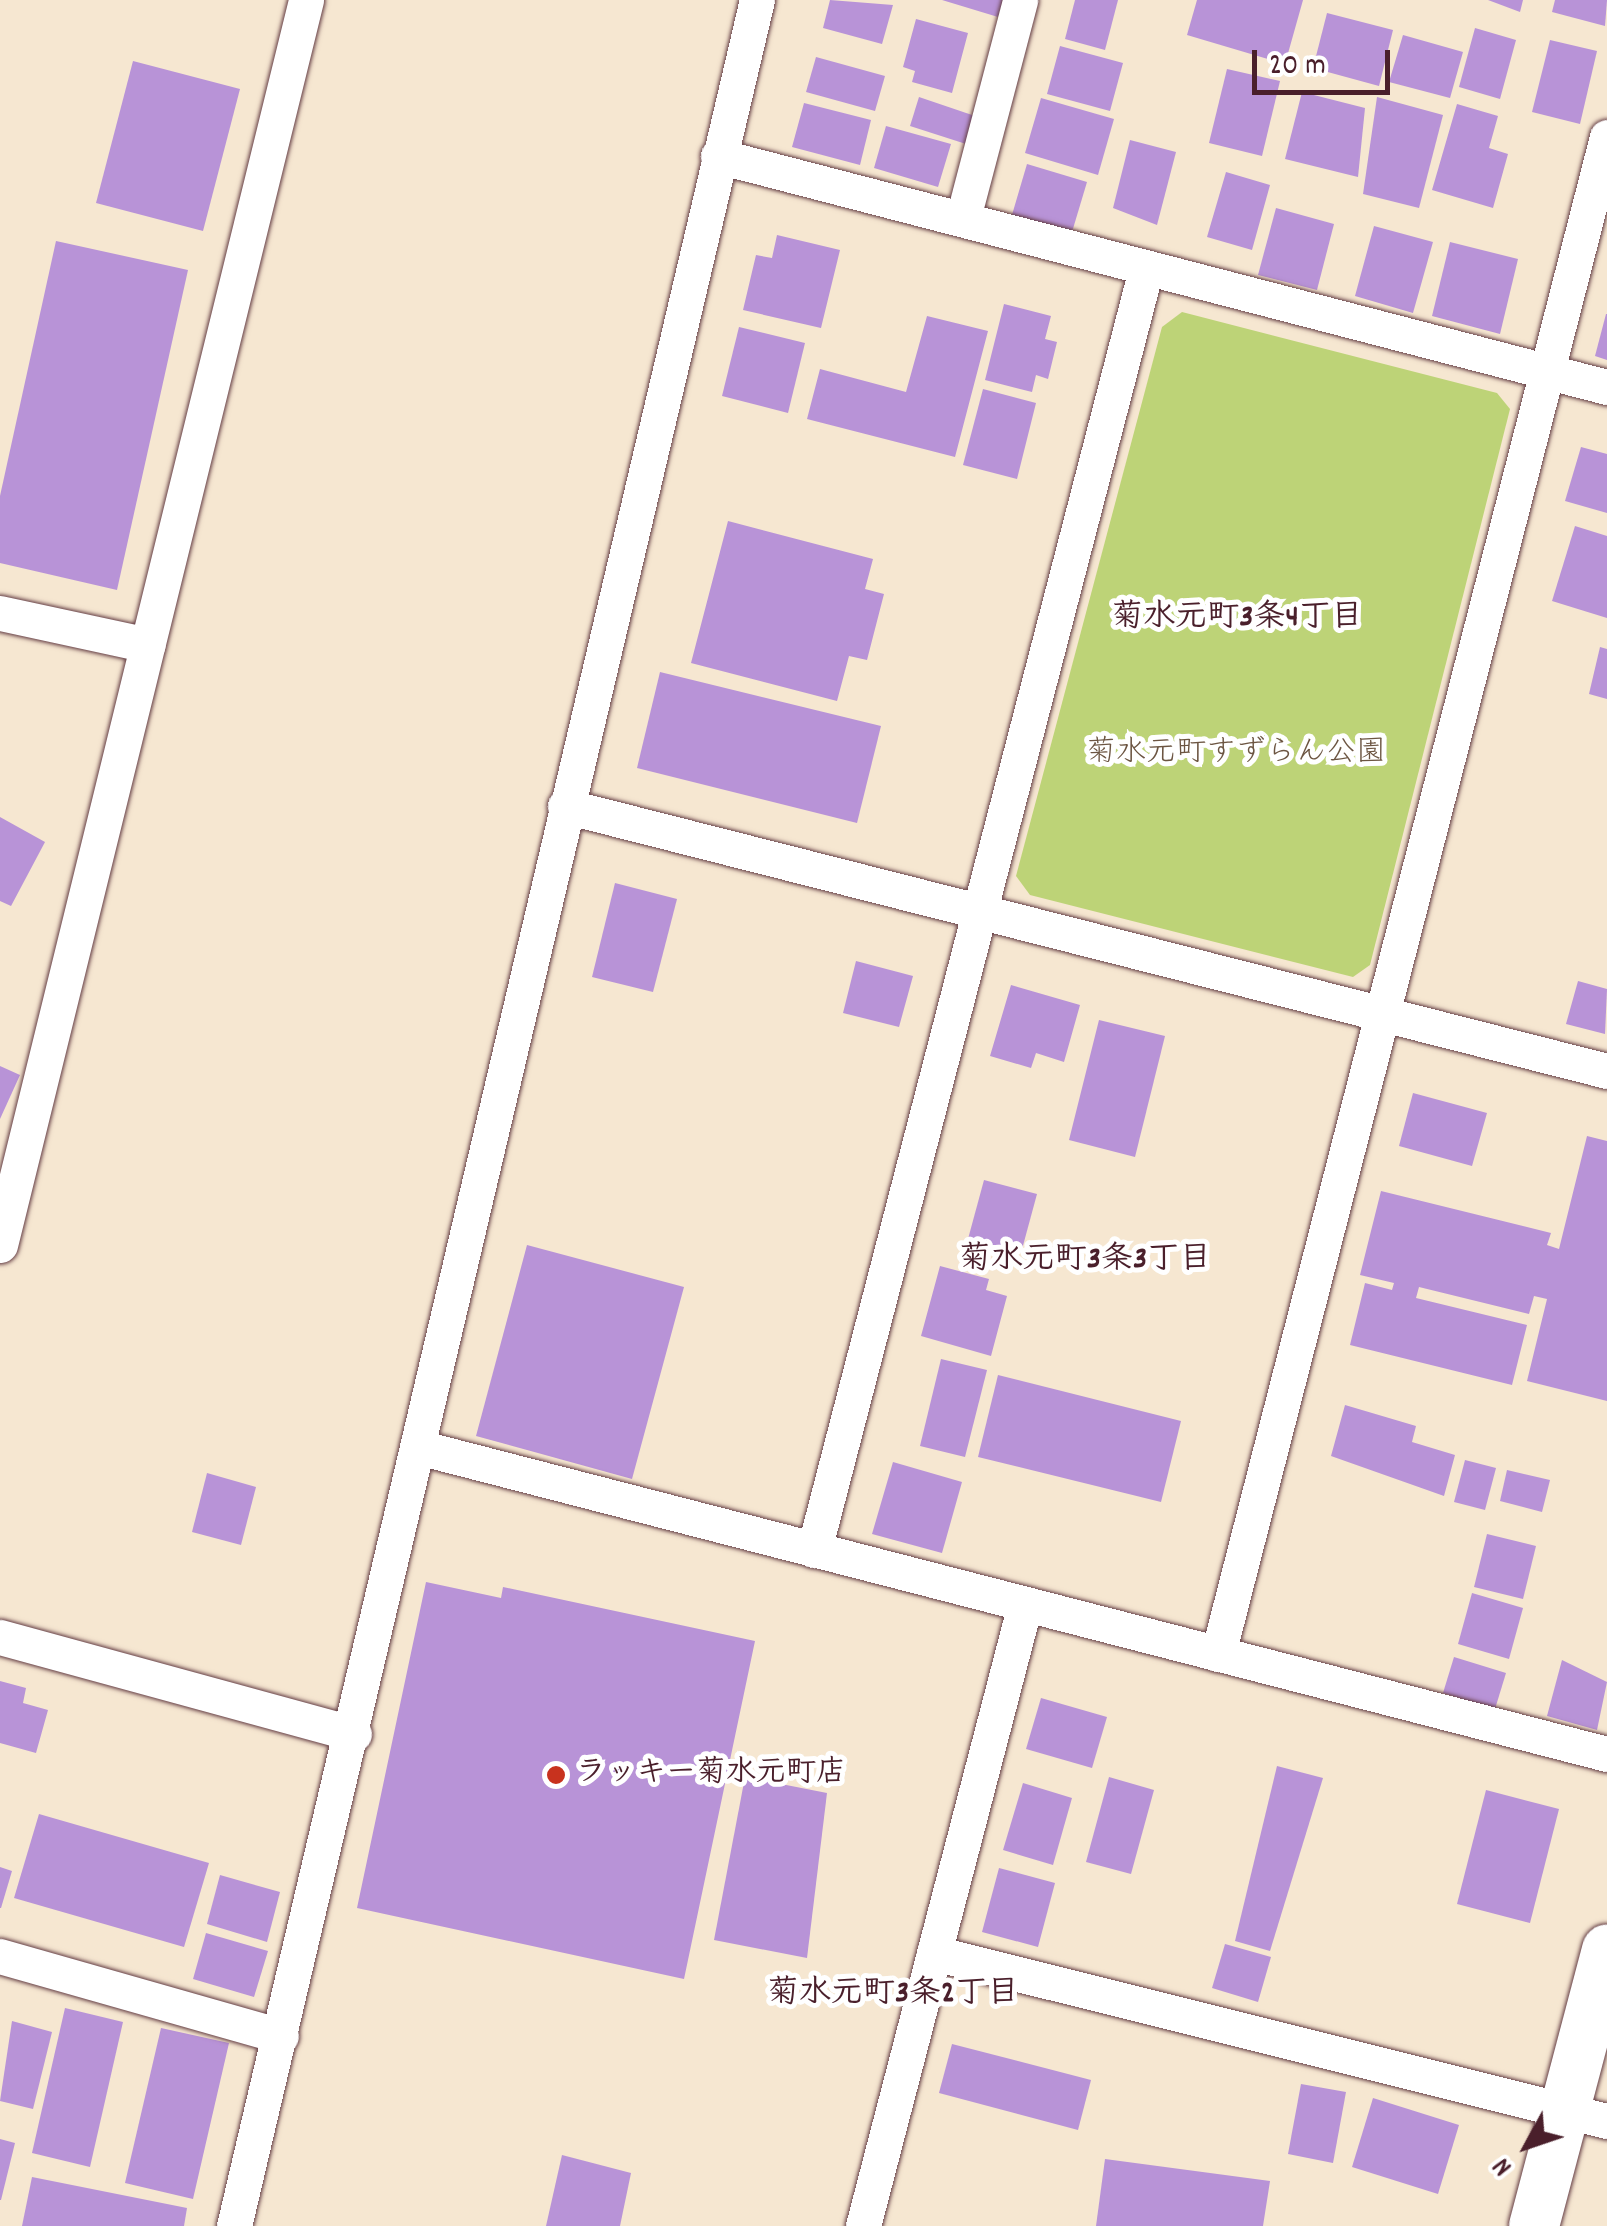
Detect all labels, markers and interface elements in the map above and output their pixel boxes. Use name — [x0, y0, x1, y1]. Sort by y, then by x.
scale bar — [1257, 30, 1394, 92]
text: 20 m — [1269, 46, 1326, 89]
district label: 菊水元町3条4丁目 — [1111, 600, 1363, 638]
park label: 菊水元町すずらん公園 — [1086, 737, 1386, 773]
district label: 菊水元町3条3丁目 — [959, 1242, 1211, 1280]
place label: ラッキー菊水元町店 — [576, 1757, 846, 1793]
marker: ラッキー菊水元町店 — [545, 1764, 567, 1786]
district label: 菊水元町3条2丁目 — [767, 1976, 1019, 2014]
north arrow — [1477, 2096, 1577, 2196]
text: N — [1484, 2147, 1524, 2183]

